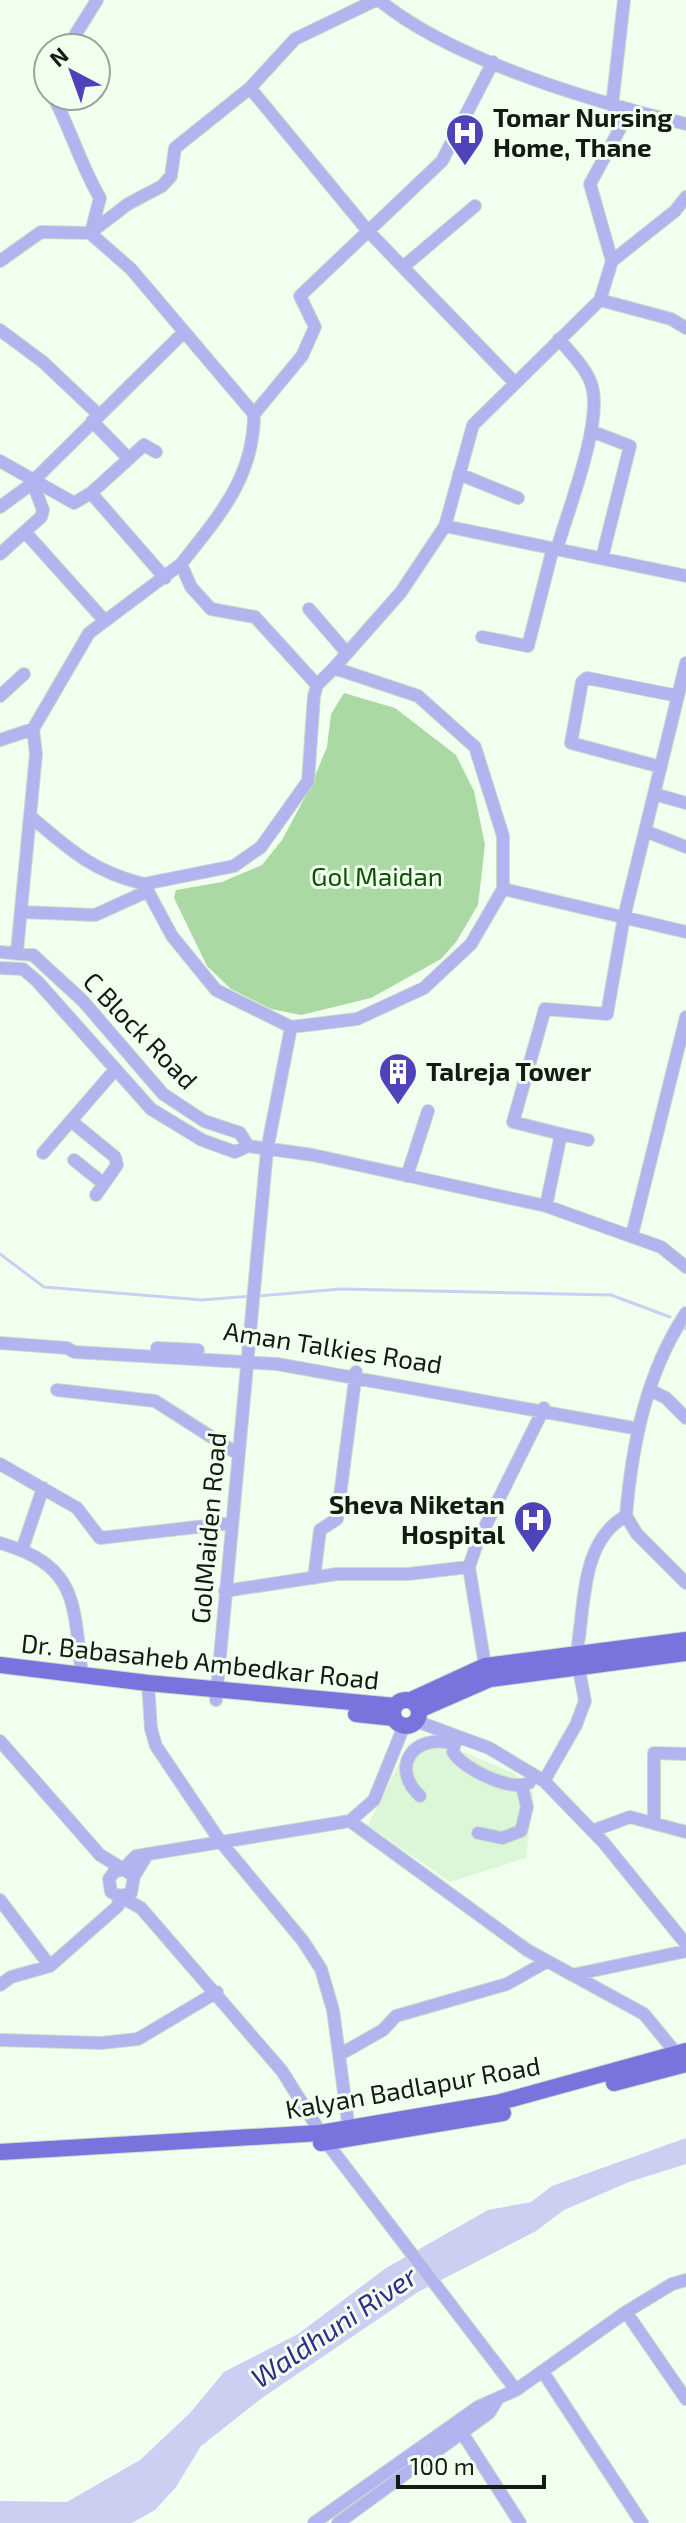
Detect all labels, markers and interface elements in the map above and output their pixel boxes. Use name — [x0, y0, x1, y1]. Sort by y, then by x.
north arrow — [32, 32, 112, 112]
text: N — [44, 41, 73, 71]
place label: Tomar Nursing Home, Thane — [493, 101, 672, 162]
hospital icon: Tomar Nursing Home, Thane — [444, 112, 486, 167]
park label: Gol Maidan — [311, 860, 443, 891]
street label: C Block Road — [78, 965, 205, 1095]
building icon: Talreja Tower — [377, 1051, 419, 1106]
place label: Talreja Tower — [426, 1055, 591, 1086]
street label: Aman Talkies Road — [222, 1314, 445, 1379]
street label: GolMaiden Road — [184, 1431, 231, 1625]
place label: Sheva Niketan Hospital — [329, 1488, 505, 1549]
hospital icon: Sheva Niketan Hospital — [512, 1499, 554, 1554]
street label: Dr. Babasaheb Ambedkar Road — [20, 1626, 381, 1695]
street label: Kalyan Badlapur Road — [283, 2049, 543, 2124]
water label: Waldhuni River — [244, 2258, 424, 2394]
scale bar — [398, 2439, 544, 2489]
text: 100 m — [410, 2451, 475, 2480]

